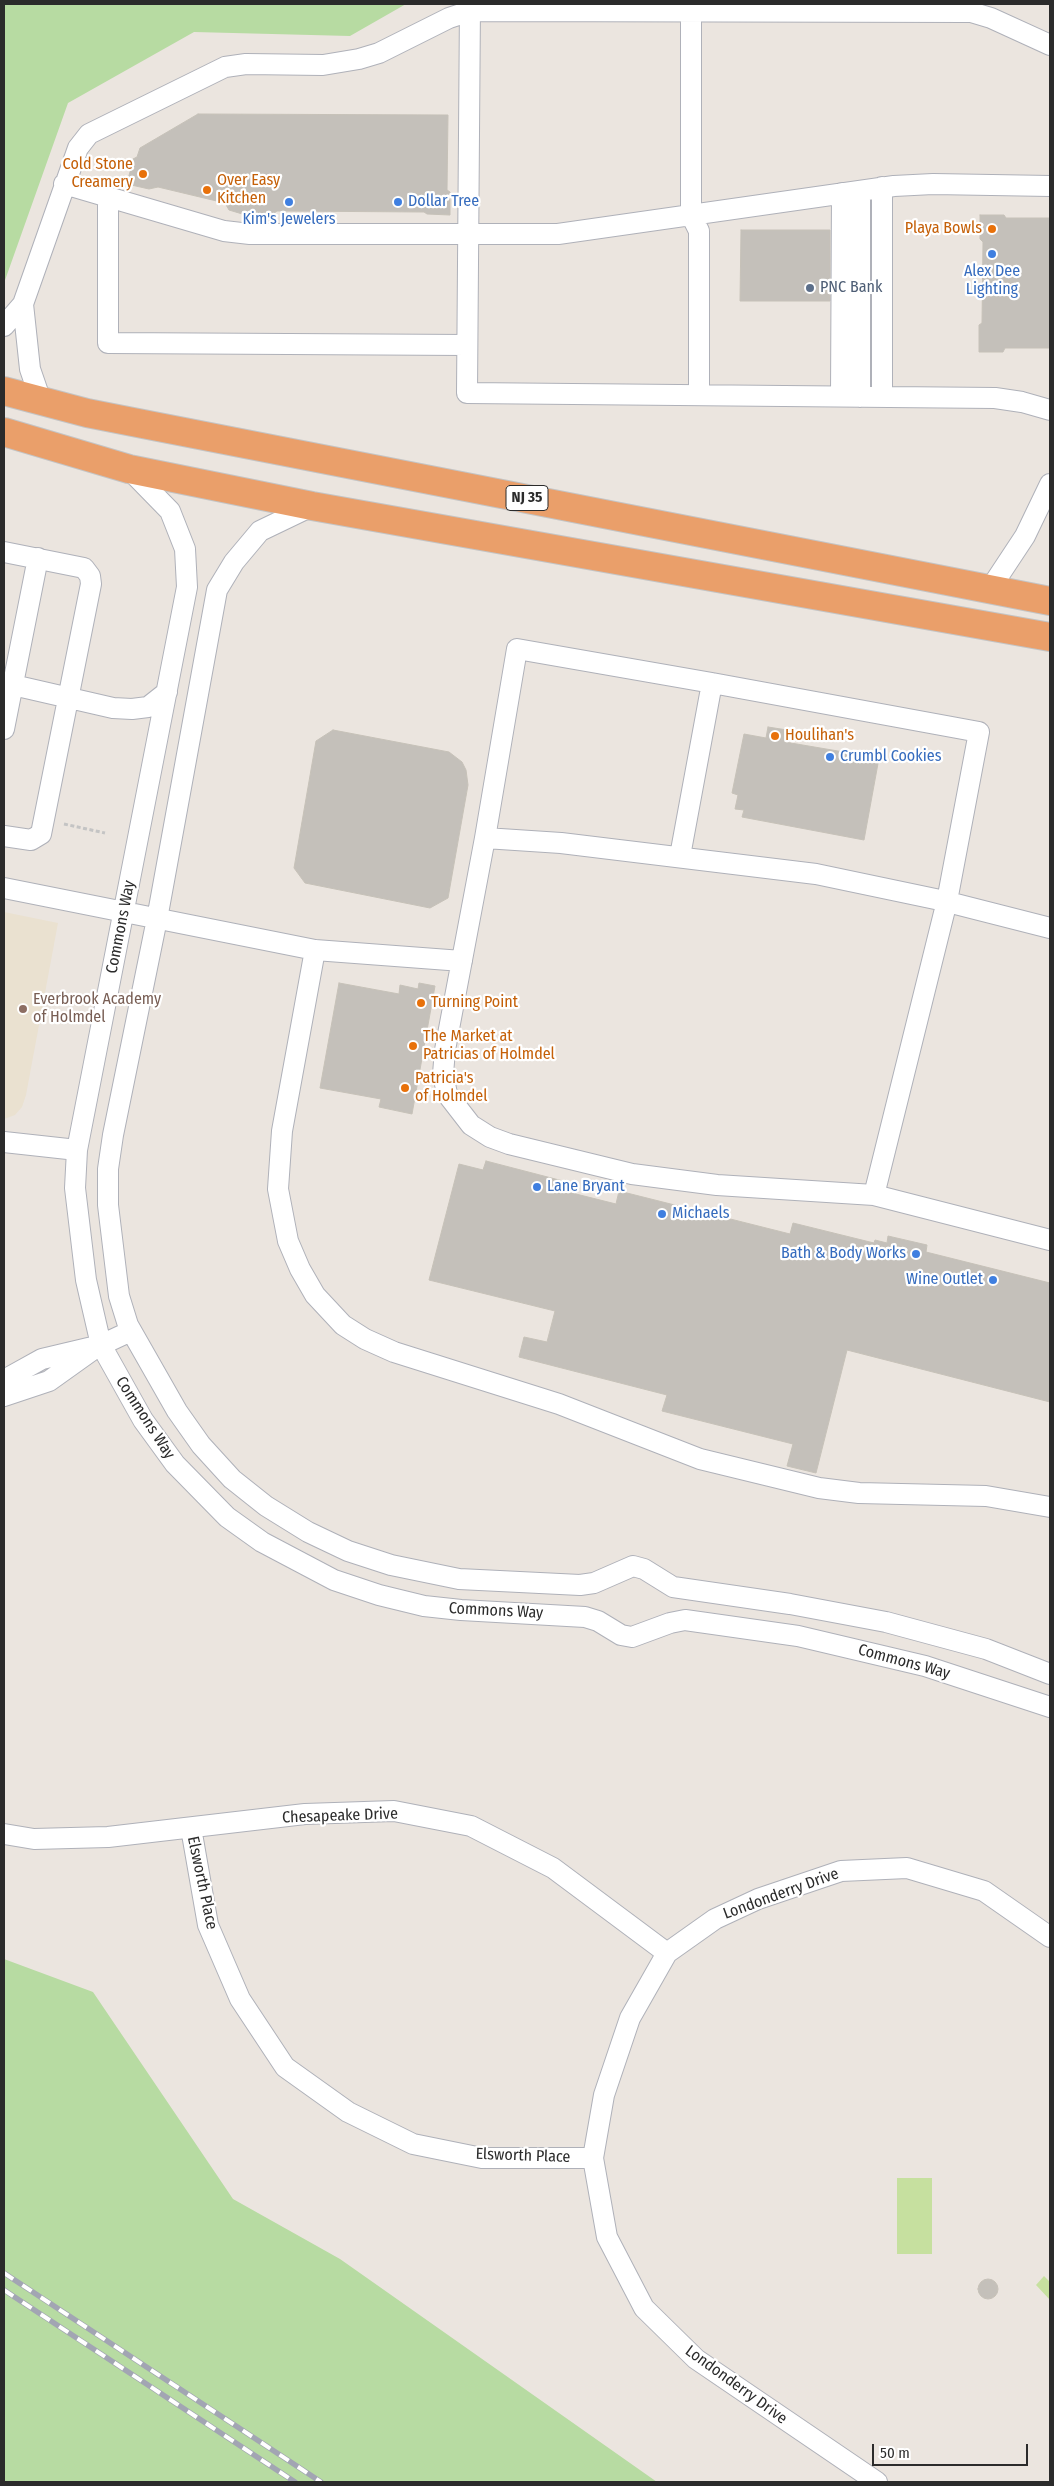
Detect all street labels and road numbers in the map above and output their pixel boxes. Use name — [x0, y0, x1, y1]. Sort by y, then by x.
road number: NJ 35 — [506, 486, 548, 510]
street label: Commons Way — [103, 879, 139, 975]
street label: Commons Way — [111, 1373, 179, 1463]
street label: Commons Way — [448, 1599, 544, 1623]
street label: Commons Way — [856, 1640, 952, 1684]
street label: Chesapeake Drive — [282, 1804, 398, 1828]
street label: Elsworth Place — [183, 1835, 221, 1931]
street label: Londonderry Drive — [721, 1864, 841, 1924]
street label: Elsworth Place — [475, 2145, 571, 2167]
street label: Londonderry Drive — [681, 2342, 791, 2428]

